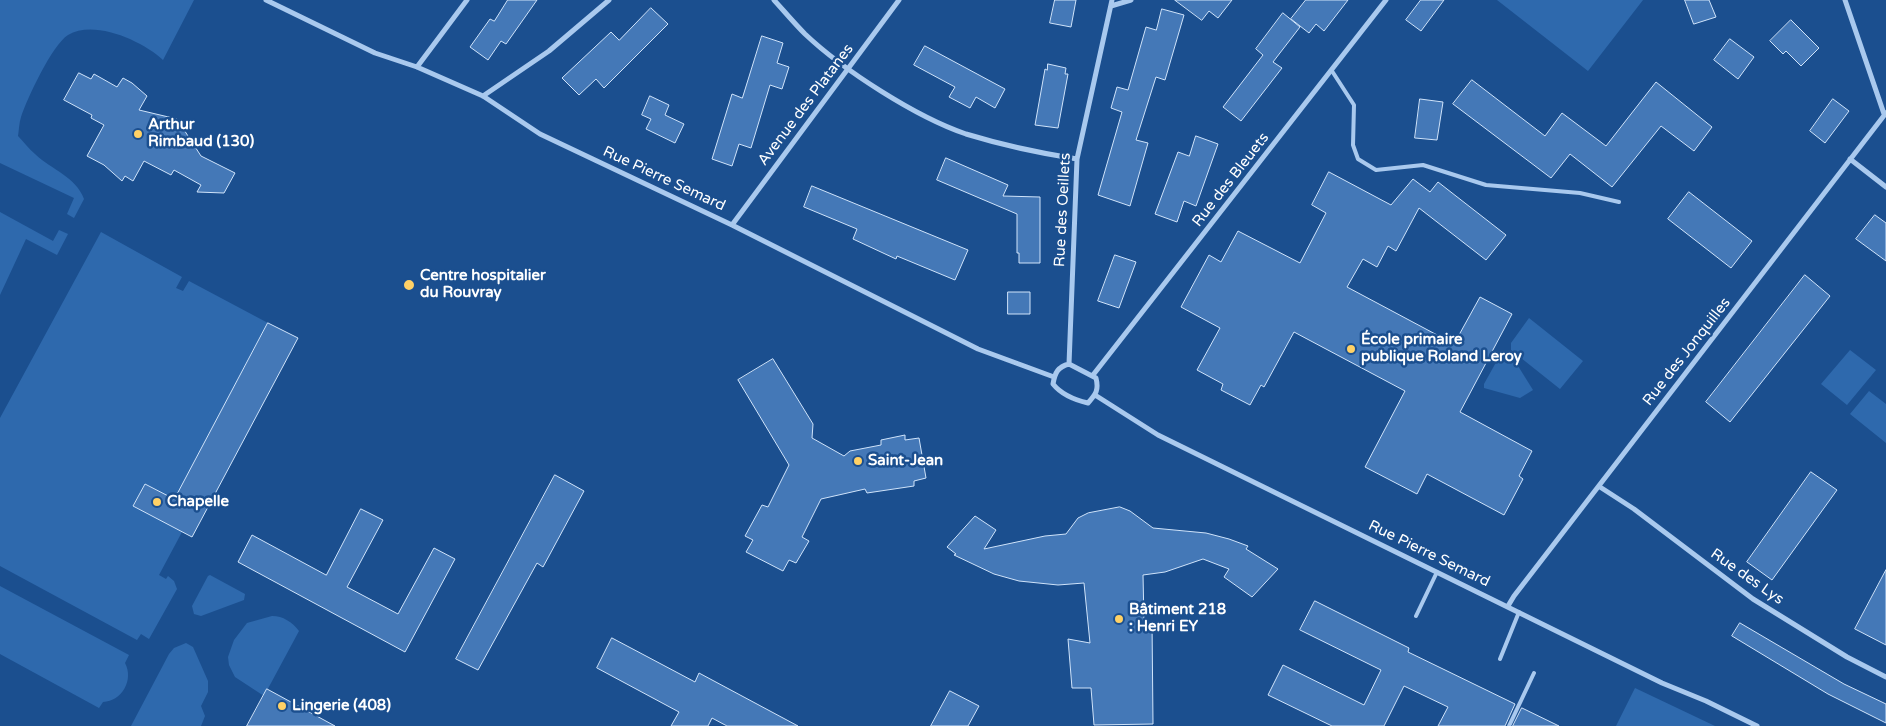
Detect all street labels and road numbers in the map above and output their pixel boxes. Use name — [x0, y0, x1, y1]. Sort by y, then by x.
street label: Avenue des Platanes — [754, 41, 858, 169]
street label: Rue des Bleuets — [1189, 129, 1273, 231]
street label: Rue Pierre Semard — [600, 143, 728, 215]
street label: Rue des Oeillets — [1051, 152, 1075, 268]
street label: Rue des Jonquilles — [1639, 294, 1735, 410]
street label: Rue Pierre Semard — [1365, 517, 1493, 591]
street label: Rue des Lys — [1707, 545, 1787, 609]

